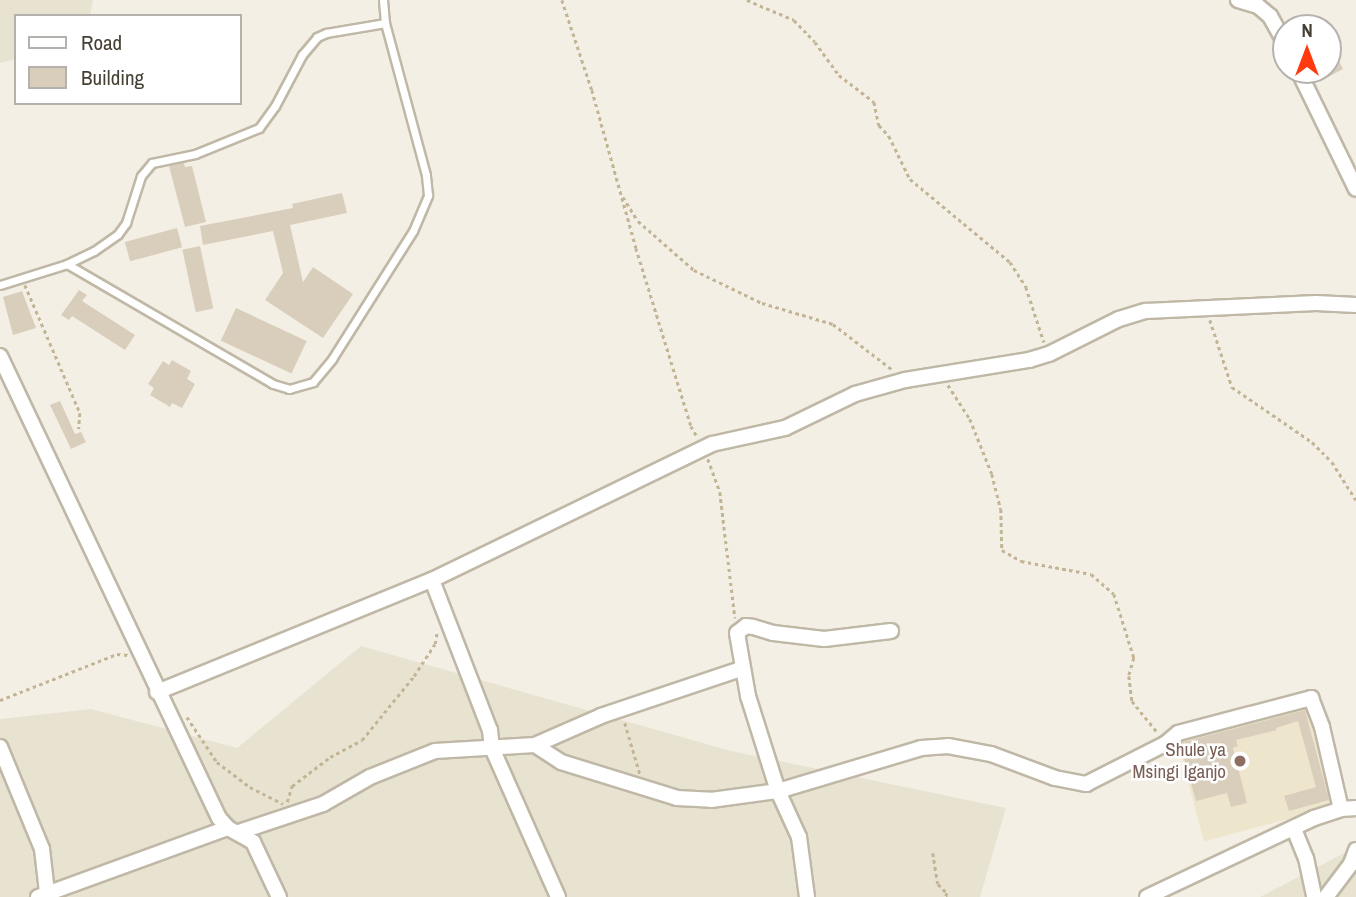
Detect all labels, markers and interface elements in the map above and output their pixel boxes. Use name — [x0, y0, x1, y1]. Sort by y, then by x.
legend — [14, 14, 242, 105]
north arrow — [1272, 14, 1342, 84]
text: N — [1301, 17, 1313, 43]
text: Road — [81, 28, 122, 57]
text: Building — [81, 63, 144, 92]
place label: Shule ya Msingi Iganjo — [1132, 739, 1226, 783]
marker: Shule ya Msingi Iganjo — [1232, 753, 1248, 769]

